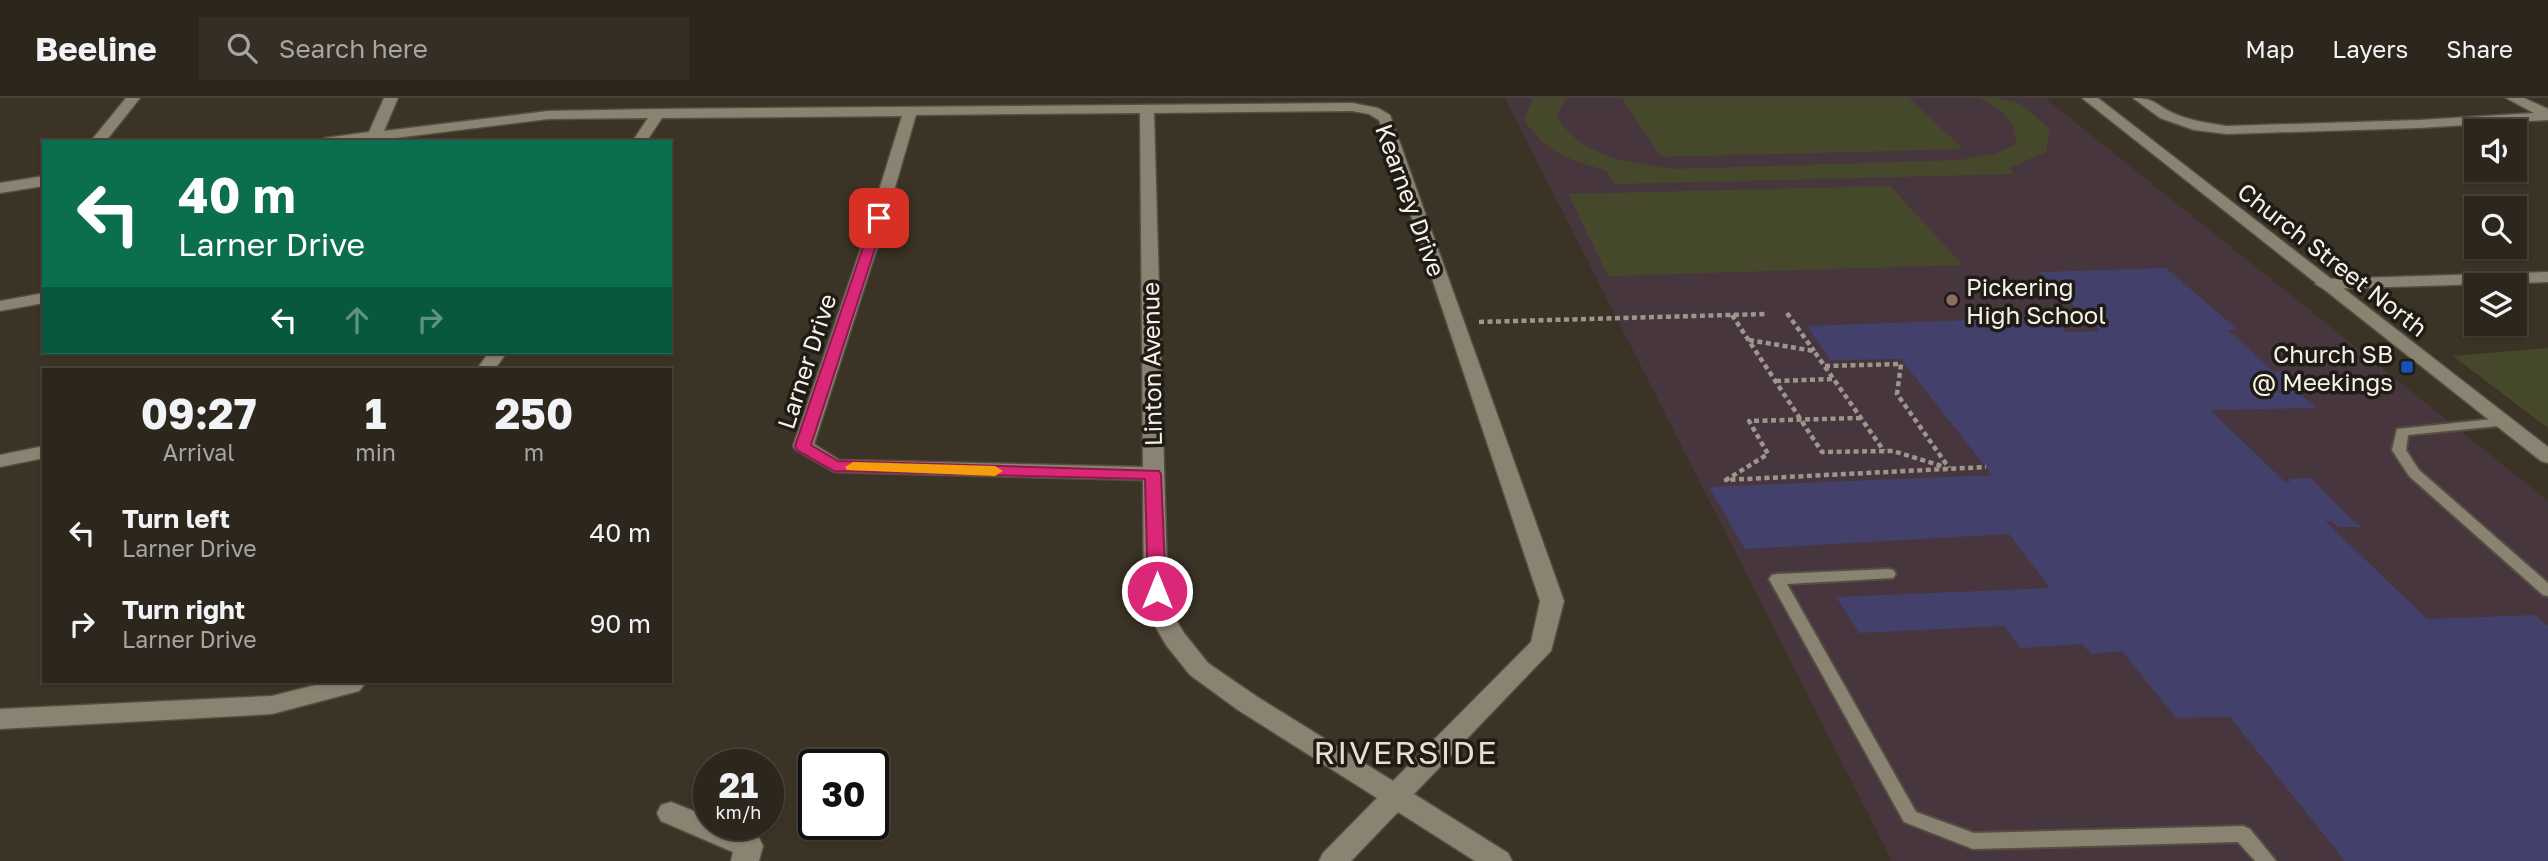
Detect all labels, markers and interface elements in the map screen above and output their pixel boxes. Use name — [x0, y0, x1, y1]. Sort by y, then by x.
search box — [199, 17, 689, 80]
text: Beeline — [35, 29, 157, 68]
icon: search — [223, 29, 261, 67]
text: Search here — [279, 33, 428, 64]
text: Map — [2245, 34, 2294, 63]
text: Layers — [2332, 34, 2408, 63]
text: Share — [2446, 34, 2513, 63]
map controls — [2464, 119, 2527, 336]
button: sound — [2464, 119, 2527, 182]
street label: Kearney Drive — [1370, 120, 1452, 280]
text: 40 m — [178, 165, 296, 224]
icon: left — [63, 168, 154, 259]
street label: Church Street North — [2232, 176, 2434, 342]
pin — [849, 188, 909, 248]
button: search — [2464, 196, 2527, 259]
icon: arrive — [860, 199, 898, 237]
text: Larner Drive — [178, 225, 365, 263]
place label: Pickering High School — [1966, 272, 2106, 329]
button: layers — [2464, 273, 2527, 336]
street label: Linton Avenue — [1135, 282, 1167, 446]
street label: Larner Drive — [771, 290, 841, 432]
marker: Pickering High School — [1944, 292, 1960, 308]
icon: left — [265, 301, 303, 339]
icon: ahead — [338, 301, 376, 339]
icon: right — [411, 301, 449, 339]
place label: Church SB @ Meekings — [2252, 339, 2393, 396]
marker: Church SB @ Meekings — [2399, 359, 2415, 375]
text: 09:27 — [141, 388, 257, 438]
text: 1 — [365, 388, 386, 438]
text: 250 — [495, 388, 573, 438]
text: Arrival — [163, 438, 235, 466]
text: min — [355, 438, 396, 466]
text: m — [524, 438, 544, 466]
text: Turn left — [122, 503, 230, 534]
icon: left — [63, 514, 101, 552]
text: 40 m — [590, 517, 651, 548]
text: Larner Drive — [122, 534, 257, 562]
position arrow — [1120, 554, 1194, 628]
text: Turn right — [122, 594, 245, 625]
icon: right — [63, 605, 101, 643]
text: 90 m — [590, 608, 651, 639]
text: Larner Drive — [122, 625, 257, 653]
district label: RIVERSIDE — [1314, 733, 1498, 771]
speed limit sign: 30 — [798, 749, 889, 840]
text: 21 — [719, 764, 758, 806]
text: km/h — [716, 801, 761, 823]

